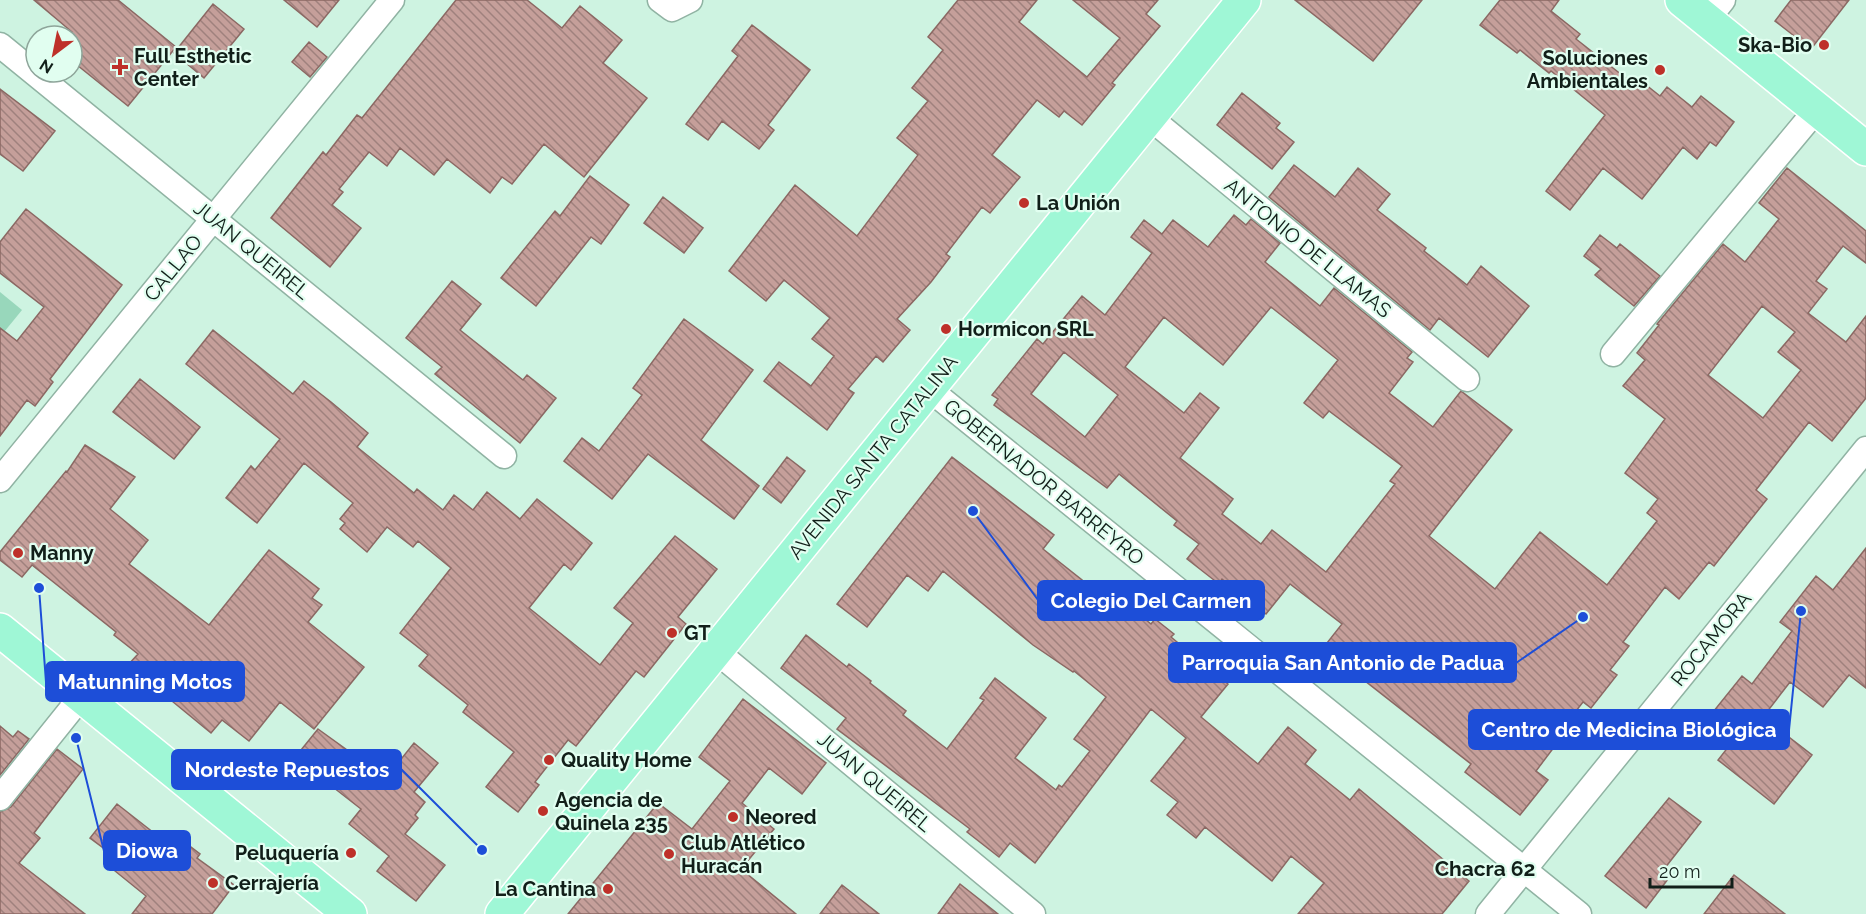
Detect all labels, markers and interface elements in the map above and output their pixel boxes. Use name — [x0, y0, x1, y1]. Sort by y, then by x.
north arrow — [24, 24, 84, 84]
place label: Ska-Bio — [1738, 33, 1812, 57]
marker: Ska-Bio — [1817, 38, 1831, 52]
place label: Full Esthetic Center — [134, 44, 252, 91]
place label: Soluciones Ambientales — [1527, 46, 1648, 93]
text: N — [36, 55, 57, 78]
marker: Full Esthetic Center — [111, 58, 129, 76]
marker: Soluciones Ambientales — [1653, 63, 1667, 77]
street label: ANTONIO DE LLAMAS — [1220, 173, 1396, 323]
place label: La Unión — [1036, 191, 1120, 215]
street label: JUAN QUEIREL — [189, 196, 315, 304]
marker: La Unión — [1017, 196, 1031, 210]
street label: CALLAO — [139, 230, 207, 306]
place label: Hormicon SRL — [958, 317, 1094, 341]
marker: Hormicon SRL — [939, 322, 953, 336]
street label: AVENIDA SANTA CATALINA — [783, 350, 963, 564]
street label: GOBERNADOR BARREYRO — [939, 394, 1149, 570]
place label: Manny — [30, 541, 94, 565]
marker: Manny — [11, 546, 25, 560]
callout: Colegio Del Carmen — [1038, 581, 1264, 620]
street label: ROCAMORA — [1666, 587, 1757, 691]
text: Colegio Del Carmen — [1051, 588, 1251, 613]
place label: GT — [684, 621, 711, 645]
marker: GT — [665, 626, 679, 640]
callout: Parroquia San Antonio de Padua — [1169, 643, 1516, 682]
text: Parroquia San Antonio de Padua — [1182, 650, 1504, 675]
callout: Matunning Motos — [46, 662, 244, 701]
text: Matunning Motos — [58, 669, 232, 694]
callout: Centro de Medicina Biológica — [1469, 710, 1789, 749]
text: Centro de Medicina Biológica — [1481, 717, 1777, 742]
street label: JUAN QUEIREL — [813, 727, 937, 837]
place label: Quality Home — [561, 748, 692, 772]
callout: Nordeste Repuestos — [172, 750, 401, 789]
marker: Quality Home — [542, 753, 556, 767]
text: Nordeste Repuestos — [185, 757, 389, 782]
place label: Agencia de Quinela 235 — [555, 788, 668, 835]
marker: Agencia de Quinela 235 — [536, 804, 550, 818]
place label: Neored — [745, 805, 817, 829]
marker: Neored — [726, 810, 740, 824]
callout: Diowa — [104, 831, 190, 870]
place label: Club Atlético Huracán — [681, 831, 805, 878]
text: Diowa — [116, 838, 178, 863]
place label: Peluquería — [235, 841, 339, 865]
marker: Peluquería — [344, 846, 358, 860]
marker: Club Atlético Huracán — [662, 847, 676, 861]
scale bar — [1650, 851, 1732, 889]
district label: Chacra 62 — [1435, 856, 1535, 881]
text: 20 m — [1659, 861, 1701, 882]
place label: Cerrajería — [225, 871, 319, 895]
marker: Cerrajería — [206, 876, 220, 890]
place label: La Cantina — [494, 877, 596, 901]
marker: La Cantina — [601, 882, 615, 896]

